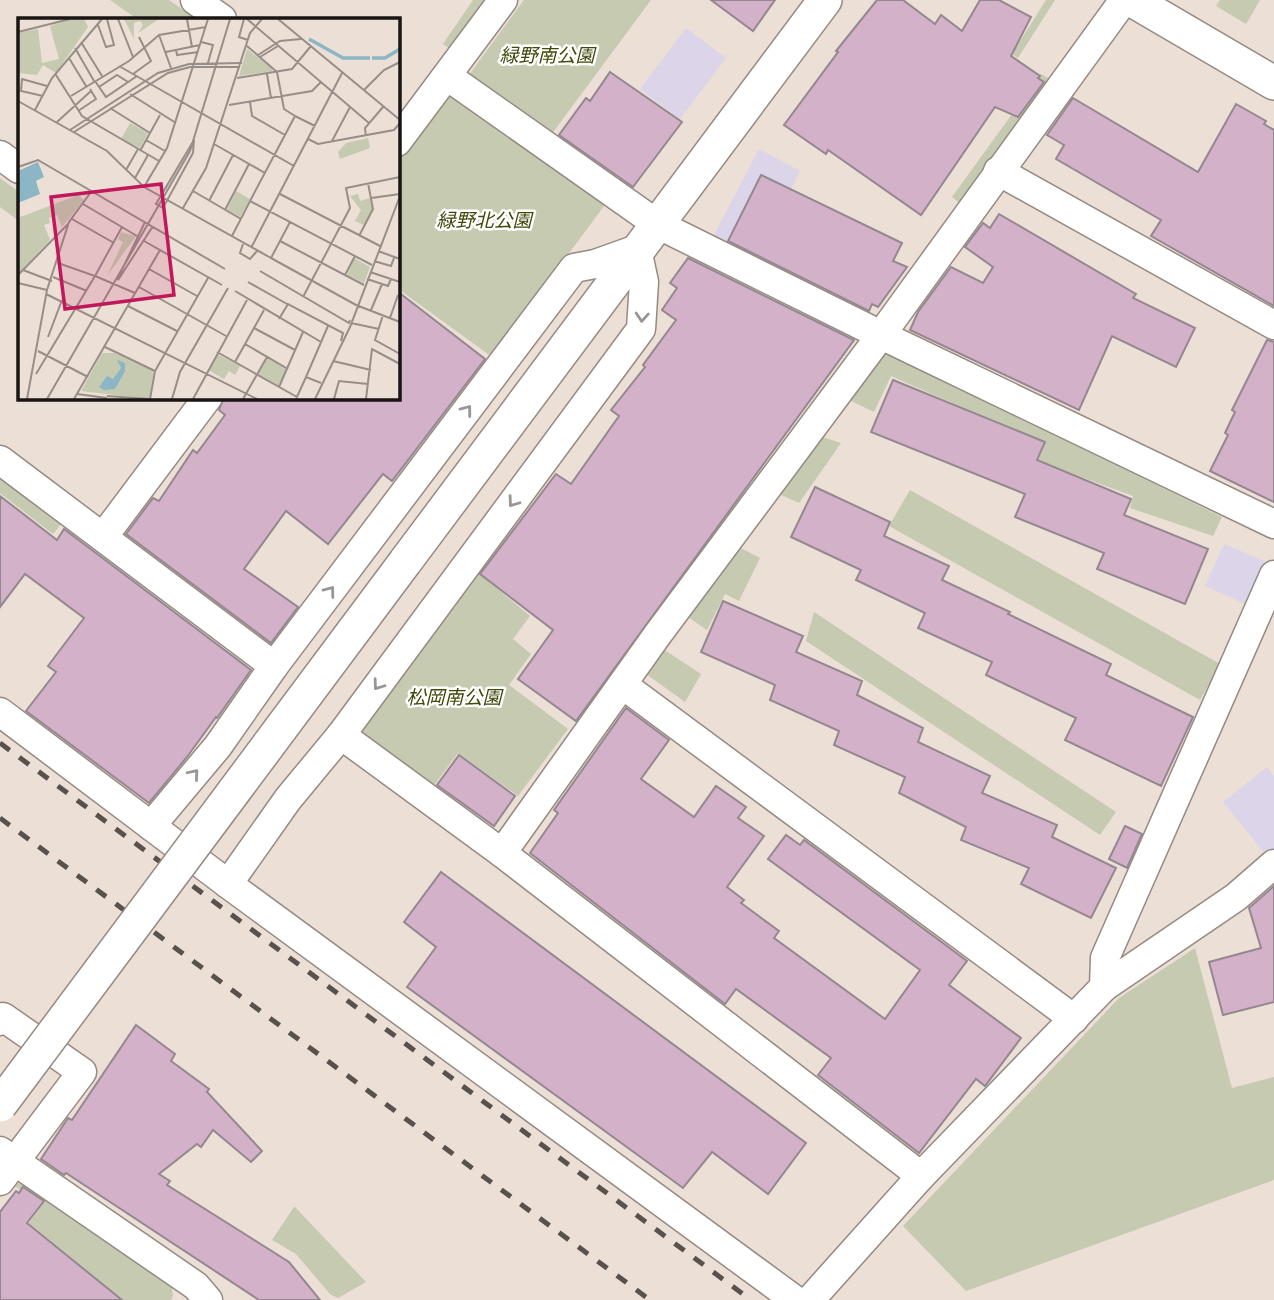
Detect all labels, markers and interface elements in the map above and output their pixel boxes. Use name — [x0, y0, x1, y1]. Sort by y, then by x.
inset map — [18, 18, 399, 399]
park label: 緑野南公園 — [499, 42, 597, 68]
park label: 緑野北公園 — [436, 207, 534, 233]
one-way arrow — [634, 311, 649, 322]
one-way arrow — [459, 405, 472, 418]
one-way arrow — [509, 494, 521, 507]
one-way arrow — [322, 587, 335, 599]
one-way arrow — [373, 677, 386, 690]
park label: 松岡南公園 — [406, 684, 504, 710]
one-way arrow — [186, 769, 199, 781]

